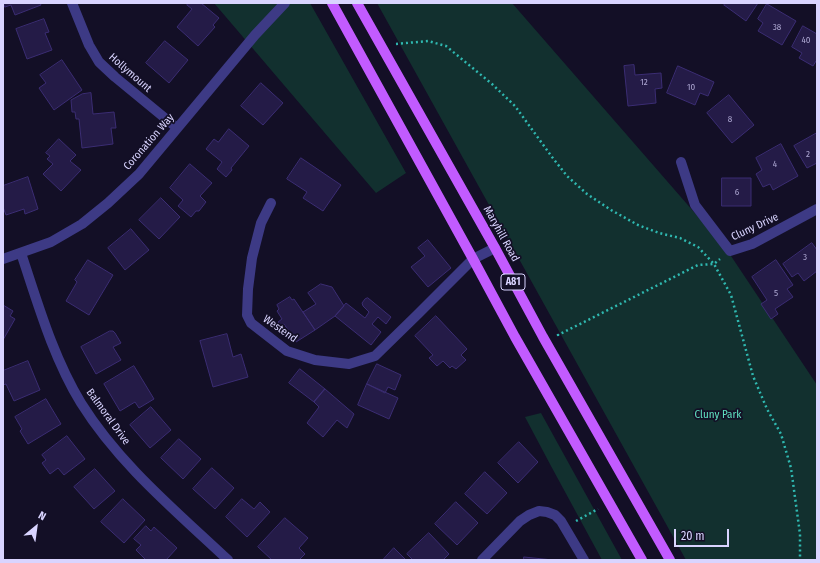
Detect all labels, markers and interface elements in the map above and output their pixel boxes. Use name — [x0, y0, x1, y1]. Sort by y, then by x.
house number: 38 — [773, 22, 781, 32]
house number: 40 — [801, 35, 811, 45]
street label: Hollymount — [106, 51, 154, 95]
house number: 12 — [640, 77, 648, 87]
house number: 10 — [687, 82, 695, 92]
street label: Coronation Way — [121, 111, 177, 173]
house number: 8 — [728, 114, 732, 124]
house number: 2 — [806, 149, 810, 159]
house number: 4 — [773, 159, 777, 169]
house number: 6 — [735, 187, 739, 197]
street label: Maryhill Road — [480, 204, 522, 264]
street label: Cluny Drive — [729, 210, 781, 244]
house number: 3 — [803, 252, 807, 262]
road number: A81 — [501, 274, 525, 290]
house number: 5 — [774, 288, 778, 298]
street label: Westend — [260, 312, 300, 346]
street label: Balmoral Drive — [83, 386, 133, 448]
park label: Cluny Park — [695, 408, 741, 422]
north arrow — [16, 507, 56, 547]
text: N — [36, 509, 48, 523]
scale bar — [676, 521, 731, 547]
text: 20 m — [681, 529, 705, 543]

